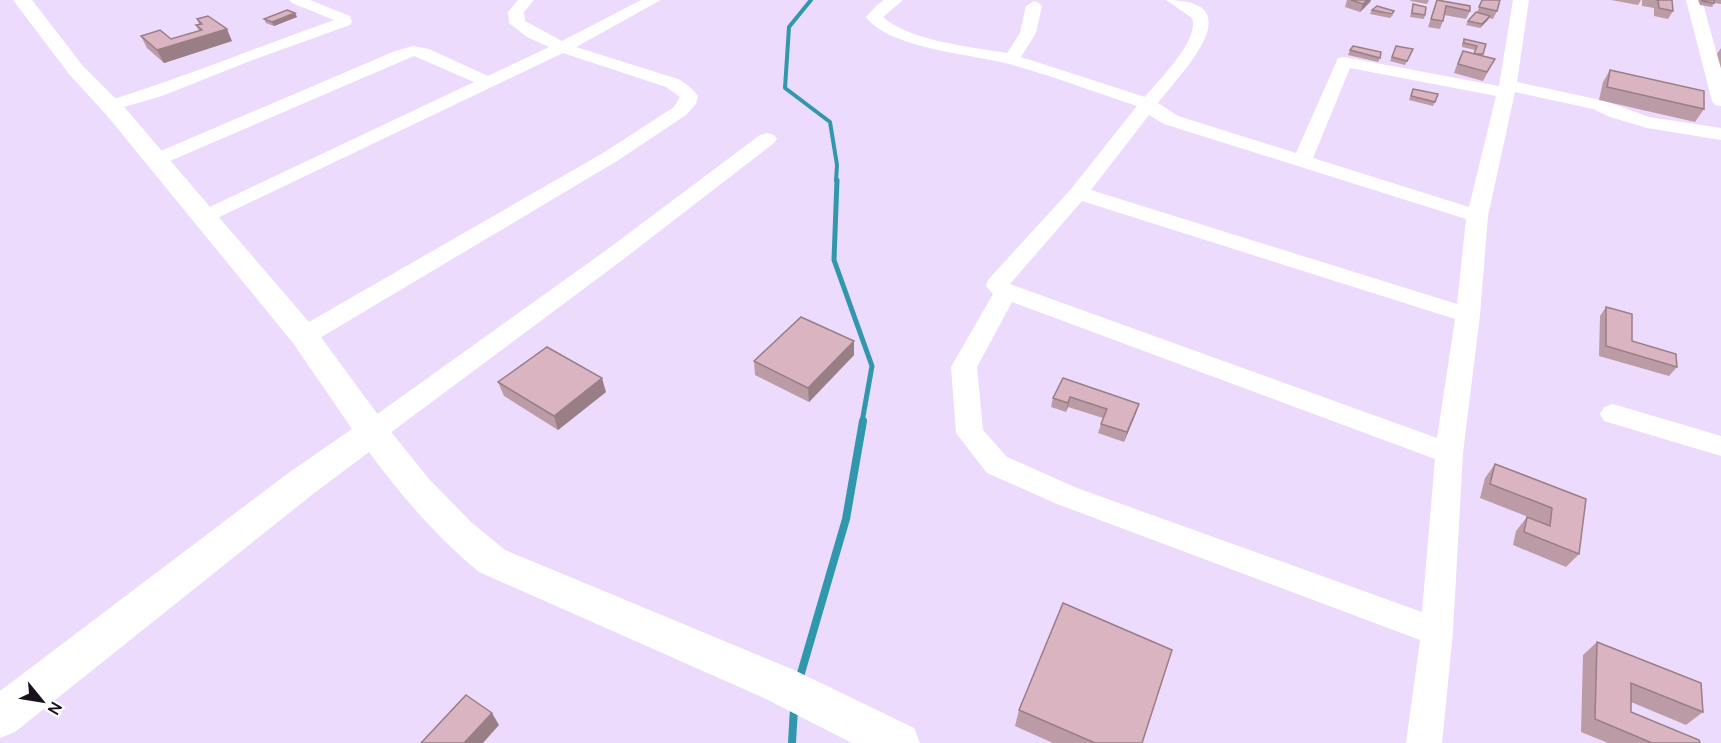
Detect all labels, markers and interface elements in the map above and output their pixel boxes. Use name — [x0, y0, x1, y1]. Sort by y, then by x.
north arrow — [12, 671, 72, 731]
text: N — [43, 698, 67, 719]

